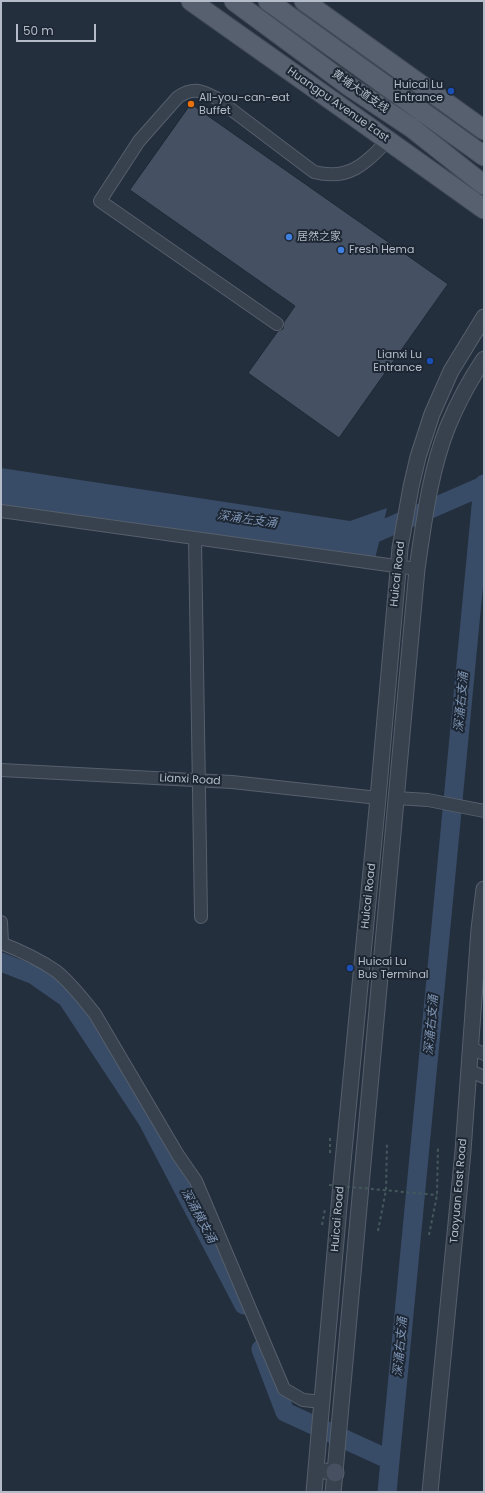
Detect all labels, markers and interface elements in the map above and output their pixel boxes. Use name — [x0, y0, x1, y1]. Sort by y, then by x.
scale bar — [18, 16, 98, 42]
text: 50 m — [23, 22, 54, 39]
street label: Huangpu Avenue East — [285, 65, 391, 145]
street label: 黄埔大道支线 — [329, 68, 391, 116]
place label: Huicai Lu Entrance — [394, 78, 443, 104]
marker: Huicai Lu Entrance — [446, 86, 456, 96]
place label: All-you-can-eat Buffet — [199, 91, 290, 117]
marker: All-you-can-eat Buffet — [186, 99, 196, 109]
place label: 居然之家 — [297, 230, 341, 244]
marker: 居然之家 — [284, 232, 294, 242]
place label: Fresh Hema — [349, 243, 414, 257]
marker: Fresh Hema — [336, 245, 346, 255]
place label: Lianxi Lu Entrance — [373, 348, 422, 374]
marker: Lianxi Lu Entrance — [425, 356, 435, 366]
water label: 深涌左支涌 — [216, 509, 278, 531]
street label: Huicai Road — [388, 541, 408, 607]
water label: 深涌右支涌 — [452, 671, 472, 733]
street label: Lianxi Road — [159, 772, 221, 788]
street label: Huicai Road — [359, 863, 379, 929]
place label: Huicai Lu Bus Terminal — [358, 955, 429, 981]
marker: Huicai Lu Bus Terminal — [345, 963, 355, 973]
water label: 深涌右支涌 — [422, 994, 442, 1056]
street label: Taoyuan East Road — [448, 1138, 470, 1244]
water label: 深涌横支涌 — [178, 1186, 218, 1246]
street label: Huicai Road — [329, 1186, 347, 1252]
water label: 深涌右支涌 — [391, 1316, 411, 1378]

